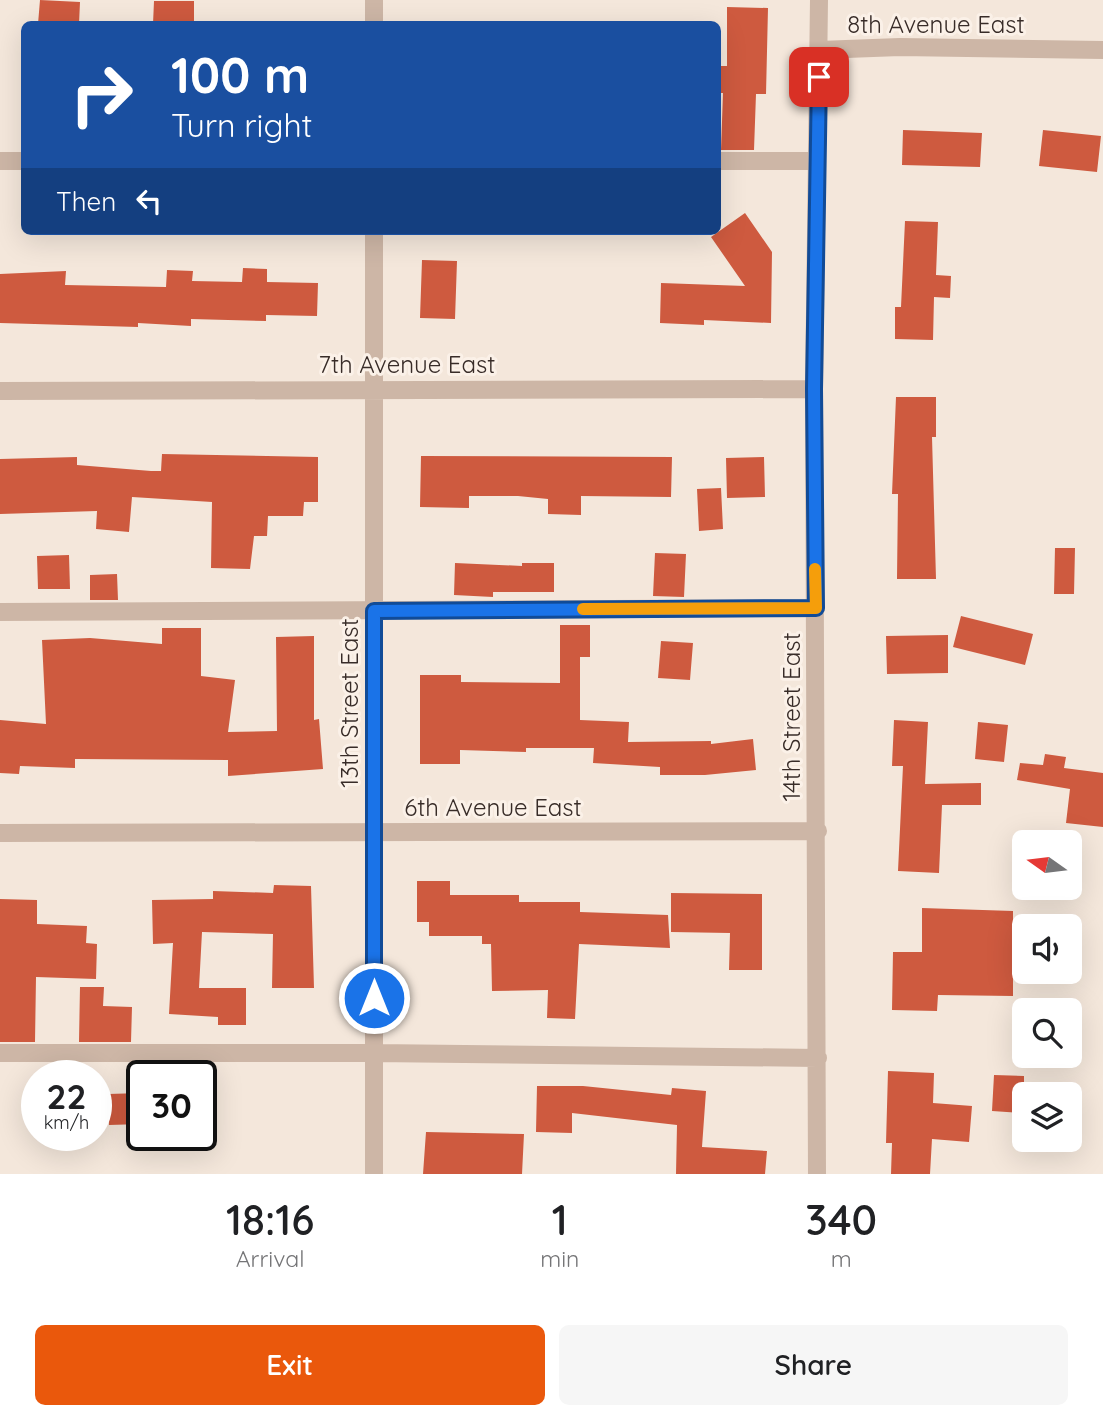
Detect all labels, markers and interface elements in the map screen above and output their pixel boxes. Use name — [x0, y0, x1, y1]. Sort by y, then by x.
street label: 8th Avenue East — [847, 9, 1025, 39]
text: 100 m — [171, 44, 309, 105]
pin — [789, 47, 849, 107]
icon: right — [56, 49, 147, 140]
icon: arrive — [800, 58, 838, 96]
text: Turn right — [171, 105, 312, 145]
icon: left — [130, 182, 168, 220]
text: Then — [56, 185, 116, 218]
street label: 7th Avenue East — [319, 349, 495, 379]
street label: 13th Street East — [334, 618, 364, 788]
street label: 14th Street East — [776, 632, 806, 802]
street label: 6th Avenue East — [404, 792, 582, 822]
north arrow — [1012, 830, 1082, 900]
map controls — [1012, 830, 1082, 1152]
button: sound — [1012, 914, 1082, 984]
position arrow — [337, 961, 411, 1035]
button: search — [1012, 998, 1082, 1068]
speed limit sign: 30 — [126, 1060, 217, 1151]
text: 22 — [47, 1074, 86, 1118]
button: layers — [1012, 1082, 1082, 1152]
text: km/h — [44, 1111, 89, 1134]
text: 18:16 — [226, 1193, 314, 1246]
text: 1 — [552, 1193, 568, 1246]
text: 340 — [805, 1193, 877, 1246]
text: Arrival — [236, 1244, 305, 1273]
text: min — [540, 1244, 579, 1273]
text: m — [831, 1244, 852, 1273]
button: Exit — [35, 1325, 545, 1405]
button: Share — [559, 1325, 1068, 1405]

